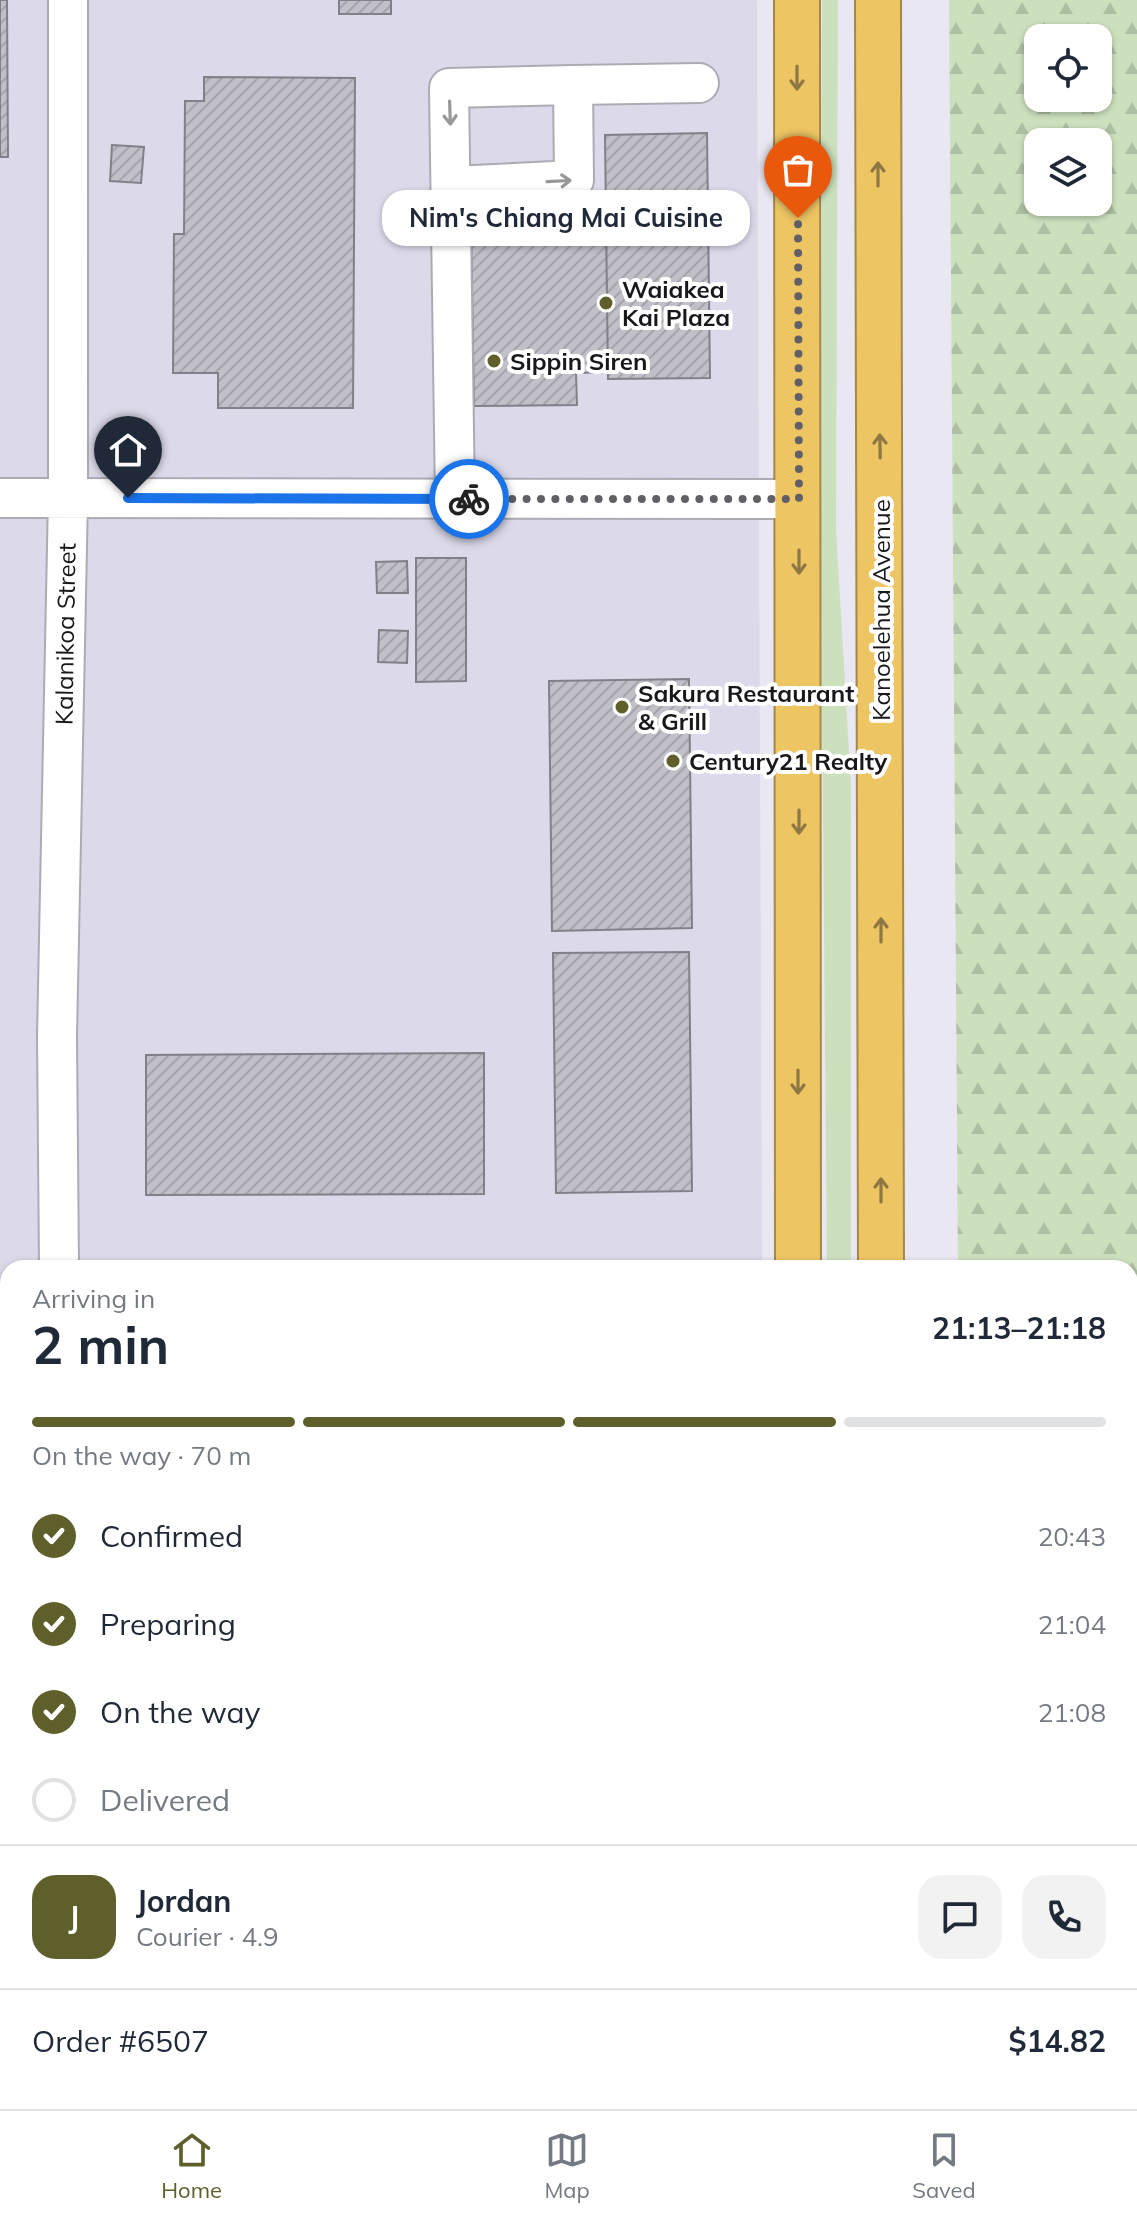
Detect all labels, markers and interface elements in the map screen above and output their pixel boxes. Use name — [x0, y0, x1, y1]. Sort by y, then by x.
map controls — [1024, 24, 1112, 216]
button: locate — [1024, 24, 1112, 112]
one-way arrow — [789, 64, 805, 91]
one-way arrow — [443, 99, 458, 126]
button: layers — [1024, 128, 1112, 216]
pin — [764, 136, 832, 218]
icon: bag — [776, 148, 820, 192]
one-way arrow — [870, 161, 886, 188]
one-way arrow — [545, 173, 572, 188]
callout: Nim's Chiang Mai Cuisine — [382, 190, 750, 246]
text: Nim's Chiang Mai Cuisine — [409, 201, 723, 234]
place label: Waiakea Kai Plaza — [622, 274, 730, 332]
marker: Waiakea Kai Plaza — [597, 294, 615, 312]
place label: Sippin Siren — [510, 346, 647, 376]
marker: Sippin Siren — [485, 352, 503, 370]
pin — [94, 416, 162, 498]
icon: home — [106, 428, 150, 472]
one-way arrow — [873, 433, 888, 460]
courier — [429, 459, 509, 539]
icon: bike — [447, 477, 491, 521]
street label: Kanoelehua Avenue — [866, 499, 896, 721]
street label: Kalanikoa Street — [48, 543, 82, 725]
one-way arrow — [791, 548, 807, 575]
place label: Sakura Restaurant & Grill — [638, 678, 854, 736]
marker: Sakura Restaurant & Grill — [613, 698, 631, 716]
place label: Century21 Realty — [689, 746, 888, 776]
marker: Century21 Realty — [664, 752, 682, 770]
one-way arrow — [791, 808, 807, 835]
one-way arrow — [873, 917, 889, 944]
one-way arrow — [790, 1068, 806, 1095]
one-way arrow — [873, 1177, 889, 1204]
text: Arriving in — [32, 1282, 155, 1315]
text: 21:13–21:18 — [932, 1309, 1106, 1347]
text: 2 min — [32, 1312, 169, 1377]
text: On the way · 70 m — [32, 1439, 251, 1472]
icon: check — [32, 1514, 76, 1558]
text: Confirmed — [100, 1517, 243, 1555]
text: 20:43 — [1038, 1520, 1106, 1553]
icon: check — [32, 1602, 76, 1646]
text: Preparing — [100, 1605, 236, 1643]
text: 21:04 — [1038, 1608, 1106, 1641]
icon: check — [32, 1690, 76, 1734]
text: On the way — [100, 1693, 260, 1731]
text: 21:08 — [1038, 1696, 1106, 1729]
text: Delivered — [100, 1781, 230, 1819]
button: chat — [918, 1875, 1002, 1959]
button: phone — [1022, 1875, 1106, 1959]
text: Jordan — [136, 1882, 231, 1920]
text: J — [69, 1898, 79, 1936]
text: Courier · 4.9 — [136, 1920, 279, 1953]
text: Order #6507 — [32, 2022, 209, 2060]
text: $14.82 — [1009, 2022, 1106, 2060]
tab: Home — [161, 2128, 222, 2204]
tab: Map — [544, 2128, 590, 2204]
tab: Saved — [912, 2128, 976, 2204]

